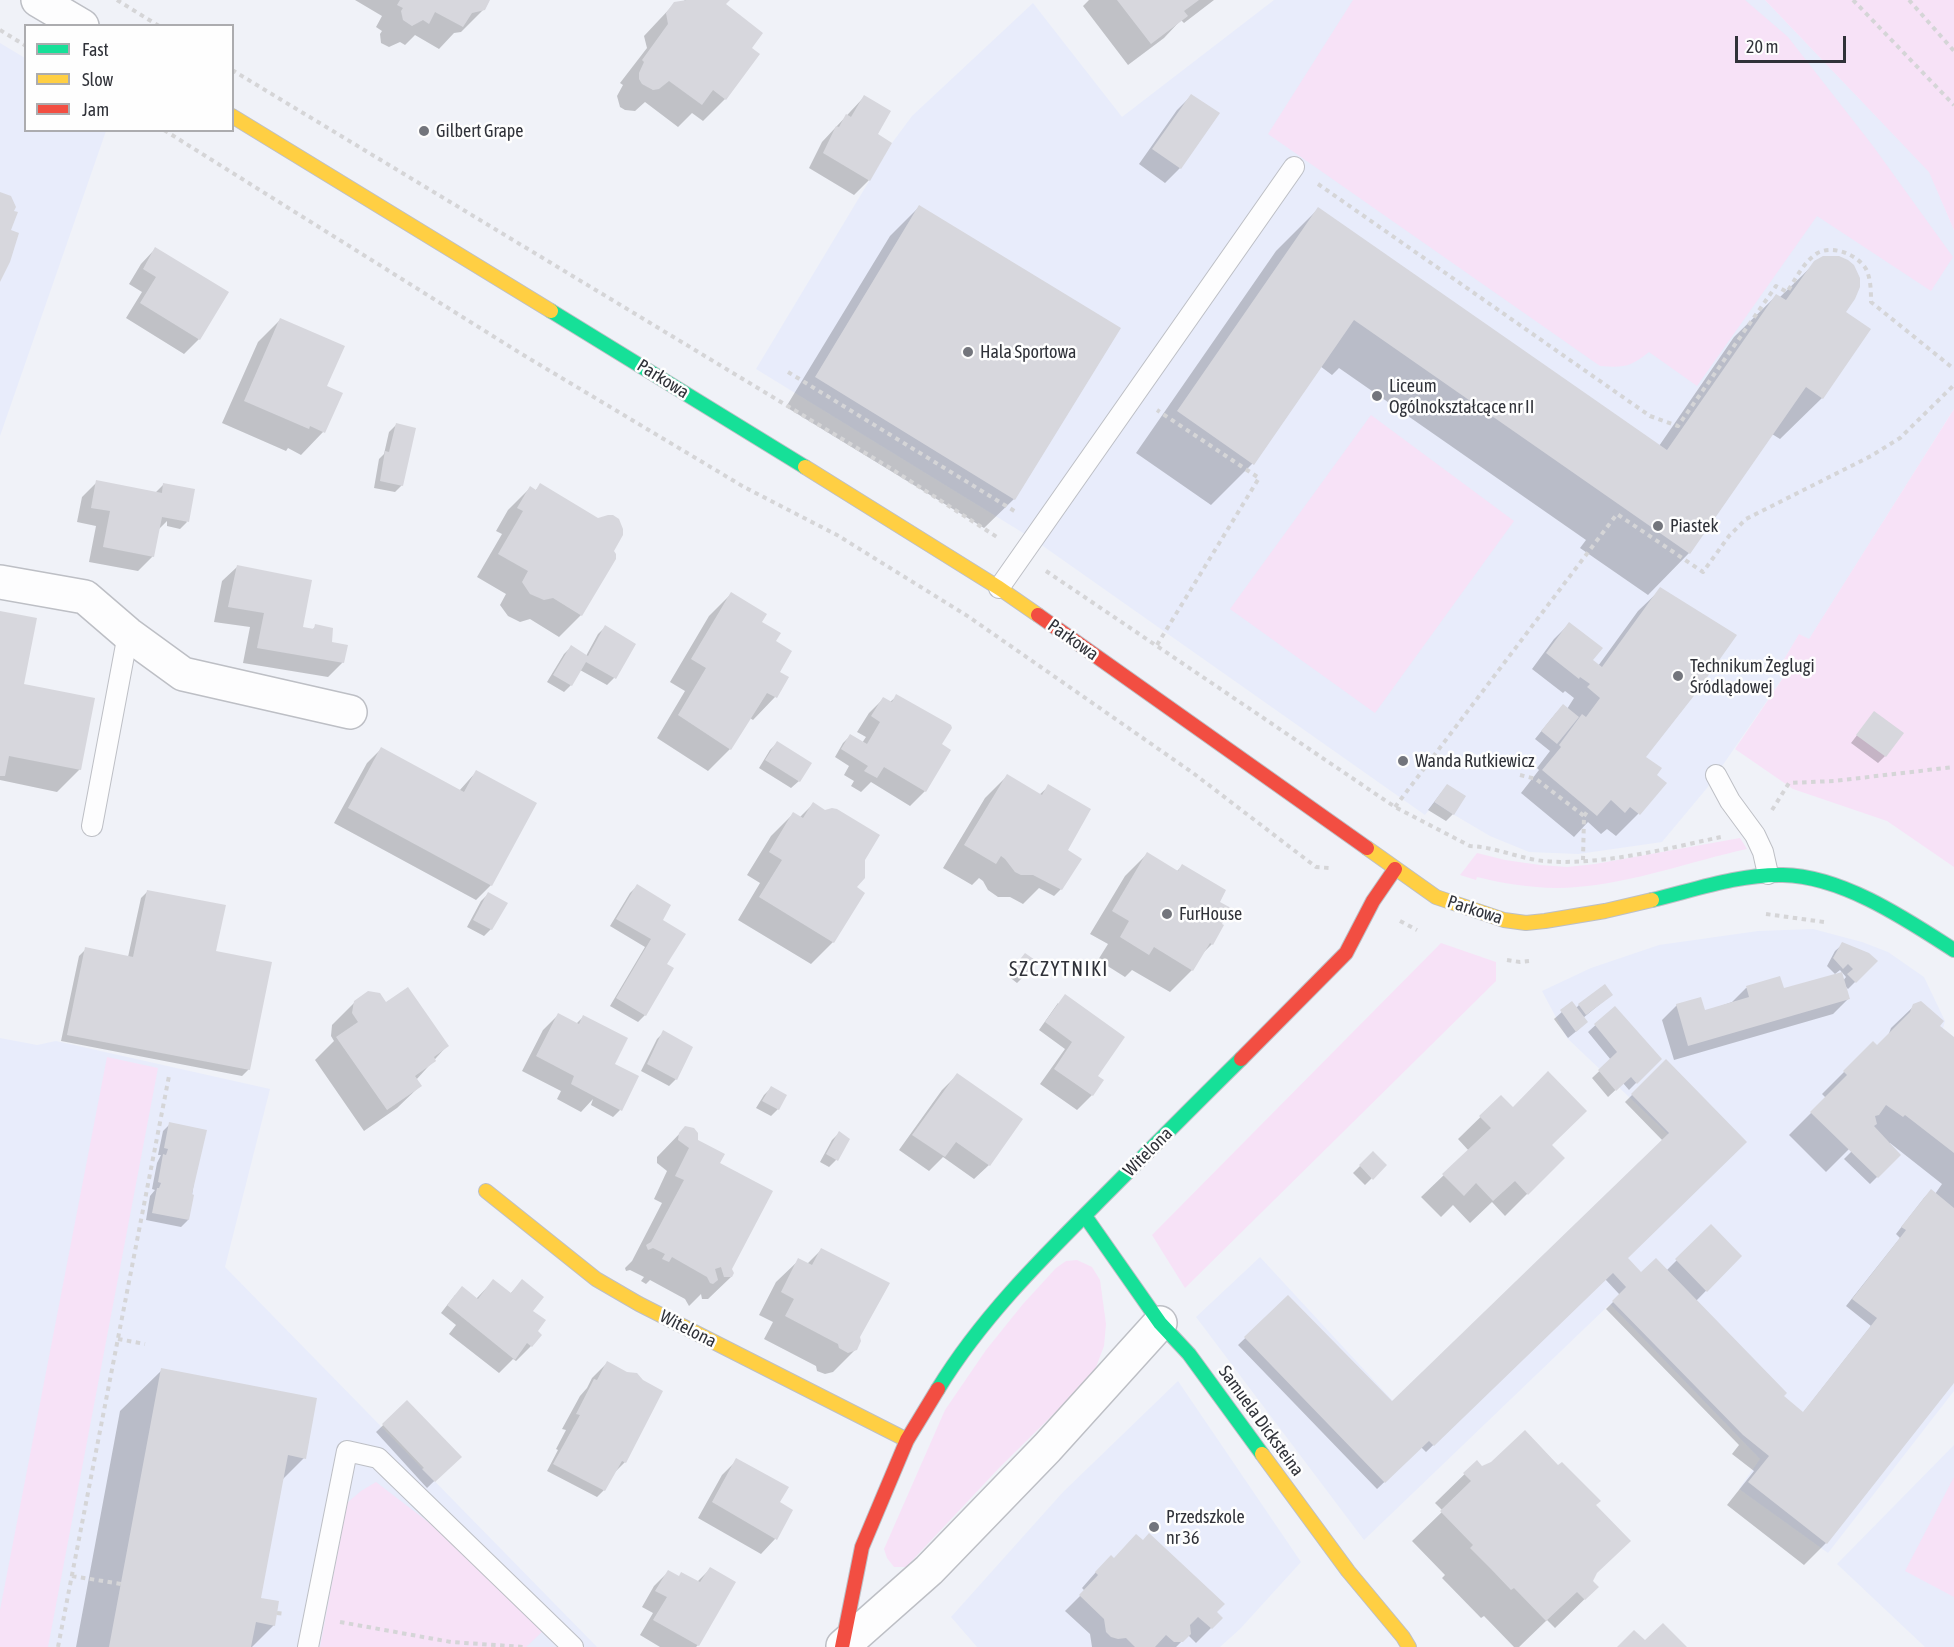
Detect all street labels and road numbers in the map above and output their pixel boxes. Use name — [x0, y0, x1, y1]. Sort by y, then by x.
street label: Parkowa — [633, 355, 693, 403]
street label: Parkowa — [1043, 615, 1103, 665]
street label: Parkowa — [1445, 891, 1505, 929]
street label: Witelona — [1119, 1123, 1177, 1181]
street label: Witelona — [656, 1306, 720, 1352]
street label: Samuela Dicksteina — [1214, 1362, 1308, 1480]

